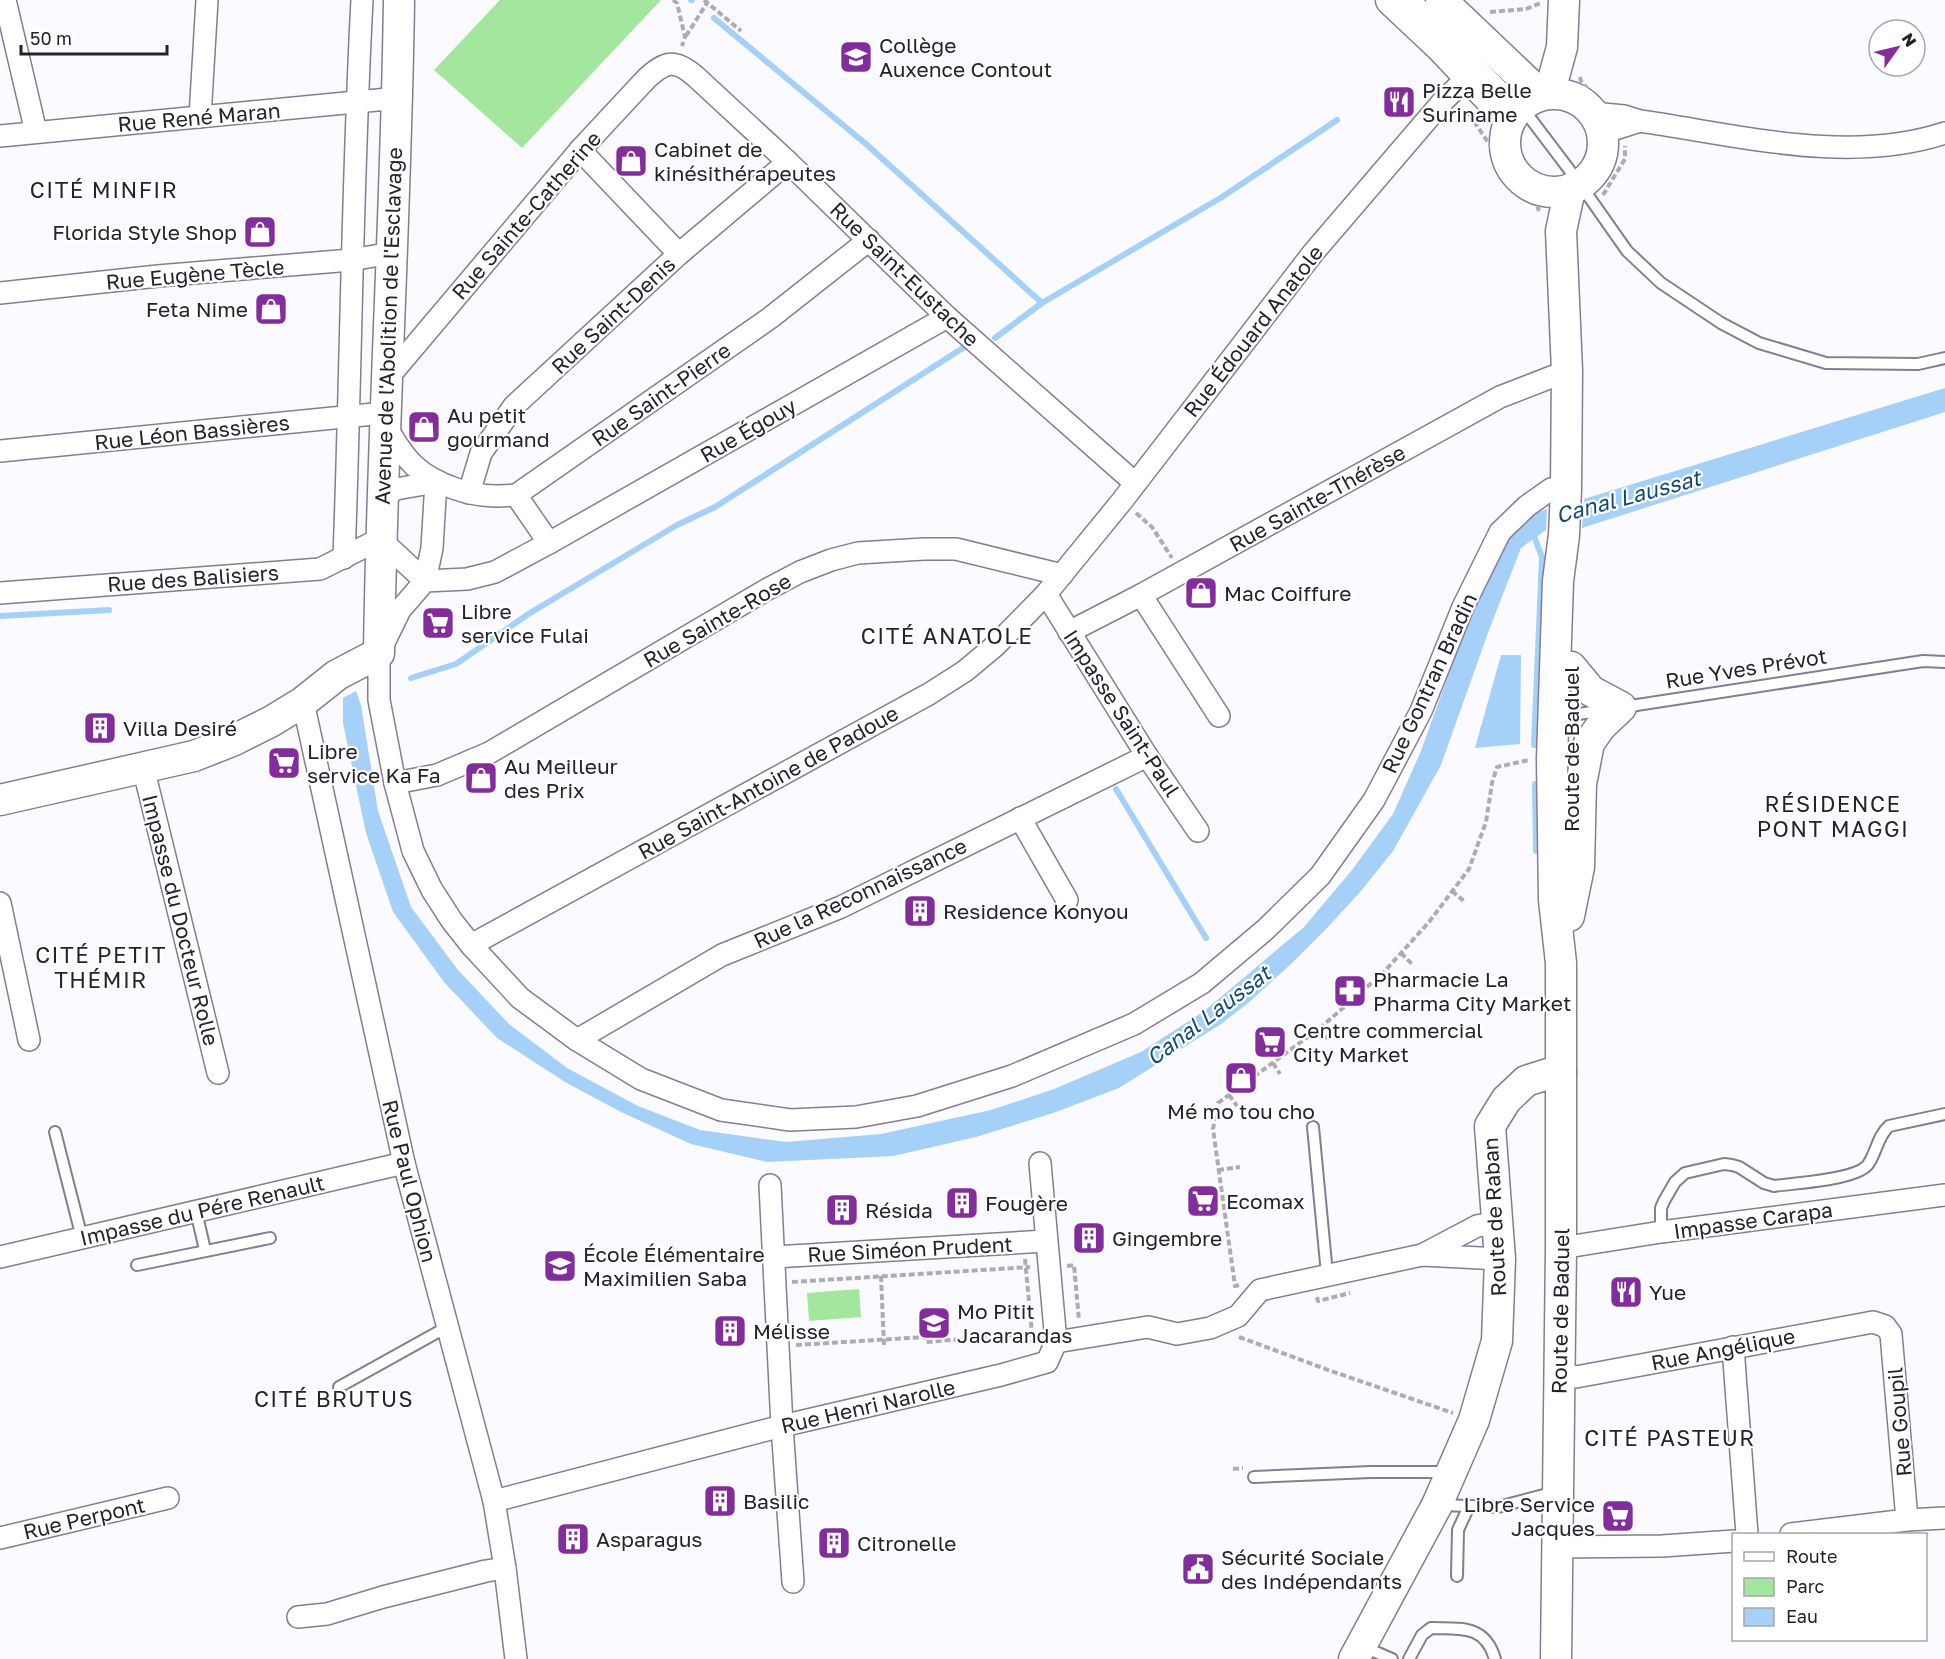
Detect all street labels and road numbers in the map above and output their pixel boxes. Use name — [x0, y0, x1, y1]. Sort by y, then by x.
street label: Rue René Maran — [117, 97, 281, 137]
street label: Rue Sainte-Catherine — [446, 126, 606, 304]
street label: Avenue de l'Abolition de l'Esclavage — [369, 147, 407, 505]
street label: Rue Saint-Eustache — [825, 196, 985, 352]
street label: Rue Édouard Anatole — [1178, 240, 1328, 422]
street label: Rue Saint-Denis — [546, 251, 680, 379]
street label: Rue Eugène Tècle — [105, 253, 285, 295]
street label: Rue Saint-Pierre — [587, 336, 735, 452]
street label: Rue Égouy — [695, 392, 801, 468]
street label: Rue Léon Bassières — [93, 409, 291, 455]
street label: Rue Sainte-Thérèse — [1224, 439, 1410, 557]
street label: Rue des Balisiers — [106, 559, 280, 597]
street label: Rue Sainte-Rose — [639, 567, 795, 673]
street label: Rue Gontran Bradin — [1376, 589, 1482, 777]
street label: Impasse Saint-Paul — [1058, 625, 1186, 801]
street label: Rue Yves Prévot — [1663, 642, 1829, 694]
street label: Route de Baduel — [1558, 666, 1584, 832]
street label: Rue Saint-Antoine de Padoue — [633, 699, 903, 865]
street label: Impasse du Docteur Rolle — [137, 792, 225, 1048]
street label: Rue la Reconnaissance — [749, 832, 971, 954]
street label: Rue Paul Ophion — [377, 1097, 443, 1265]
street label: Route de Raban — [1477, 1137, 1511, 1297]
street label: Impasse du Pére Renault — [77, 1169, 327, 1251]
street label: Impasse Carapa — [1672, 1196, 1834, 1244]
street label: Route de Baduel — [1546, 1228, 1574, 1394]
street label: Rue Siméon Prudent — [807, 1231, 1013, 1267]
street label: Rue Angélique — [1649, 1322, 1797, 1376]
street label: Rue Goupil — [1881, 1366, 1917, 1478]
street label: Rue Henri Narolle — [778, 1373, 958, 1439]
street label: Rue Perpont — [20, 1491, 148, 1545]

